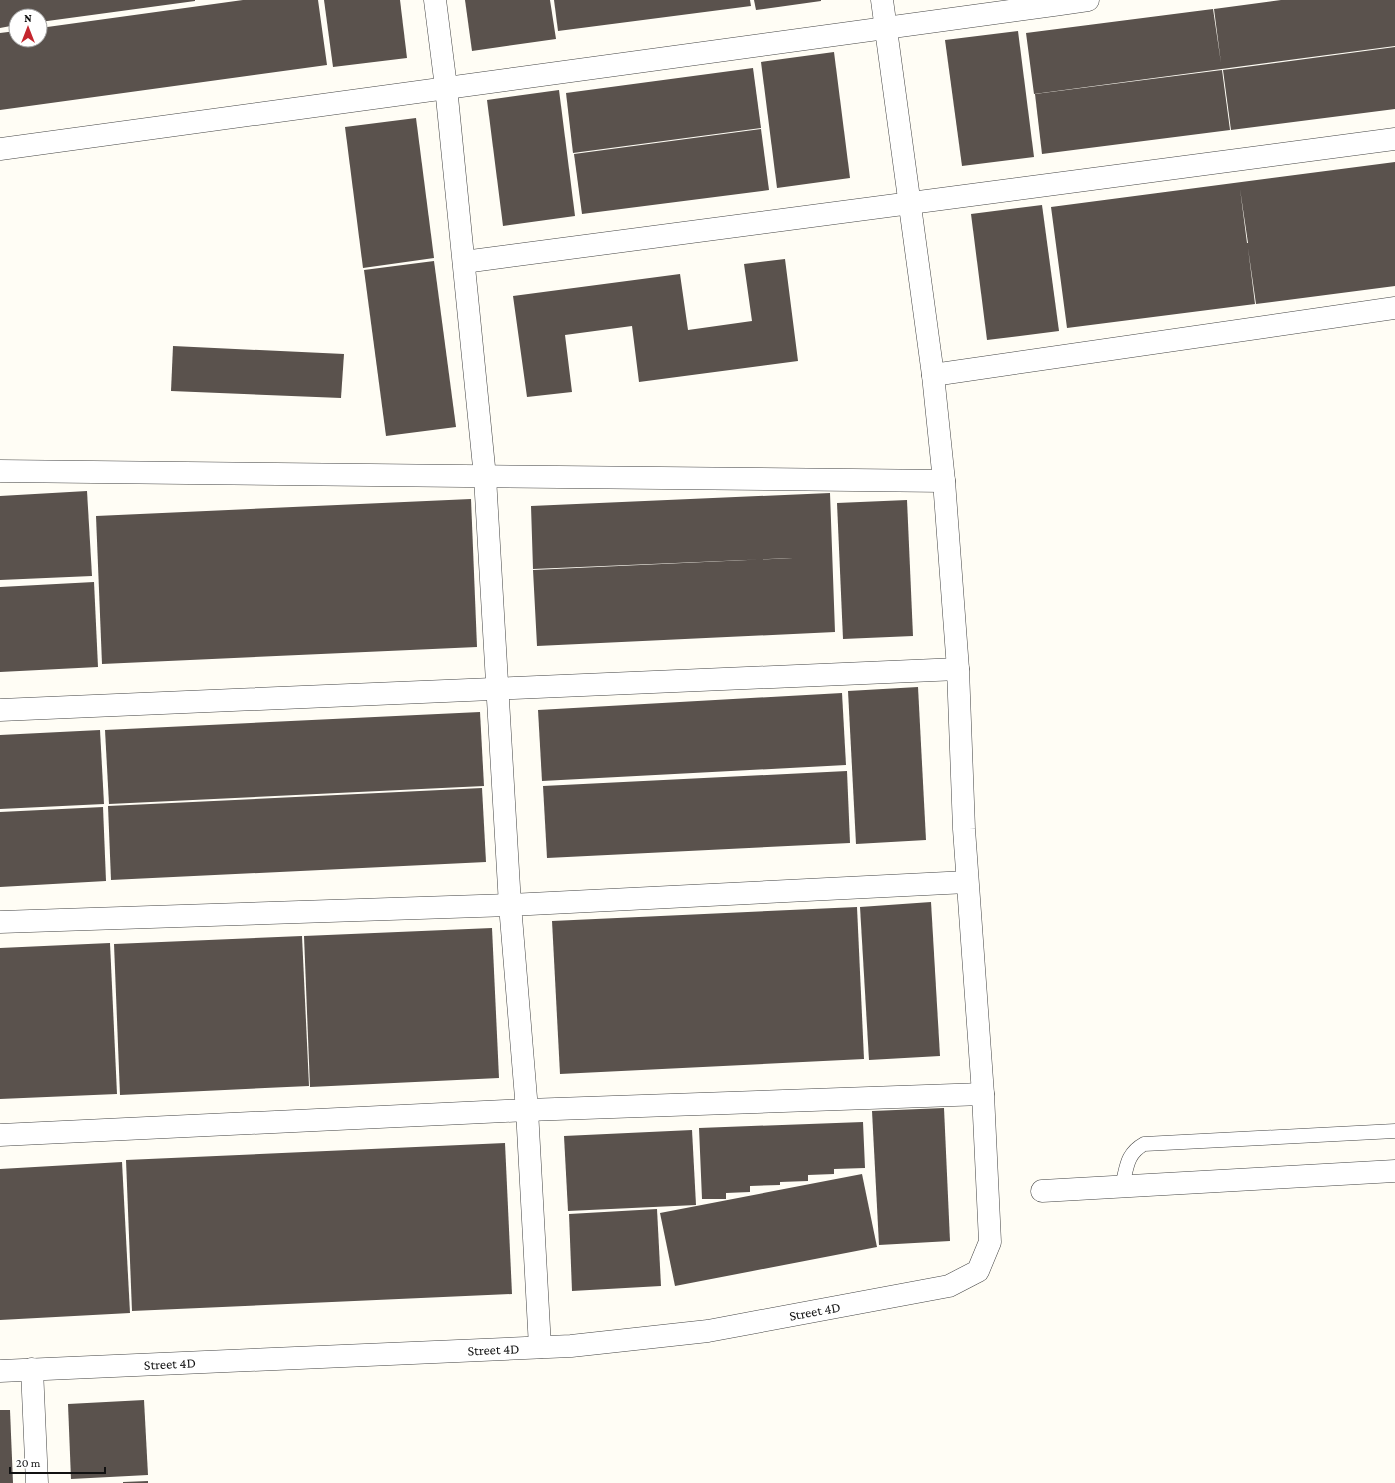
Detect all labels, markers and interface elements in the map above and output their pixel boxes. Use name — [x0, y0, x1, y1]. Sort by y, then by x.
north arrow — [8, 8, 48, 48]
text: N — [24, 12, 32, 24]
street label: Street 4D — [788, 1298, 842, 1324]
street label: Street 4D — [467, 1340, 520, 1359]
street label: Street 4D — [144, 1354, 196, 1373]
scale bar — [10, 1449, 105, 1475]
text: 20 m — [16, 1456, 41, 1470]

